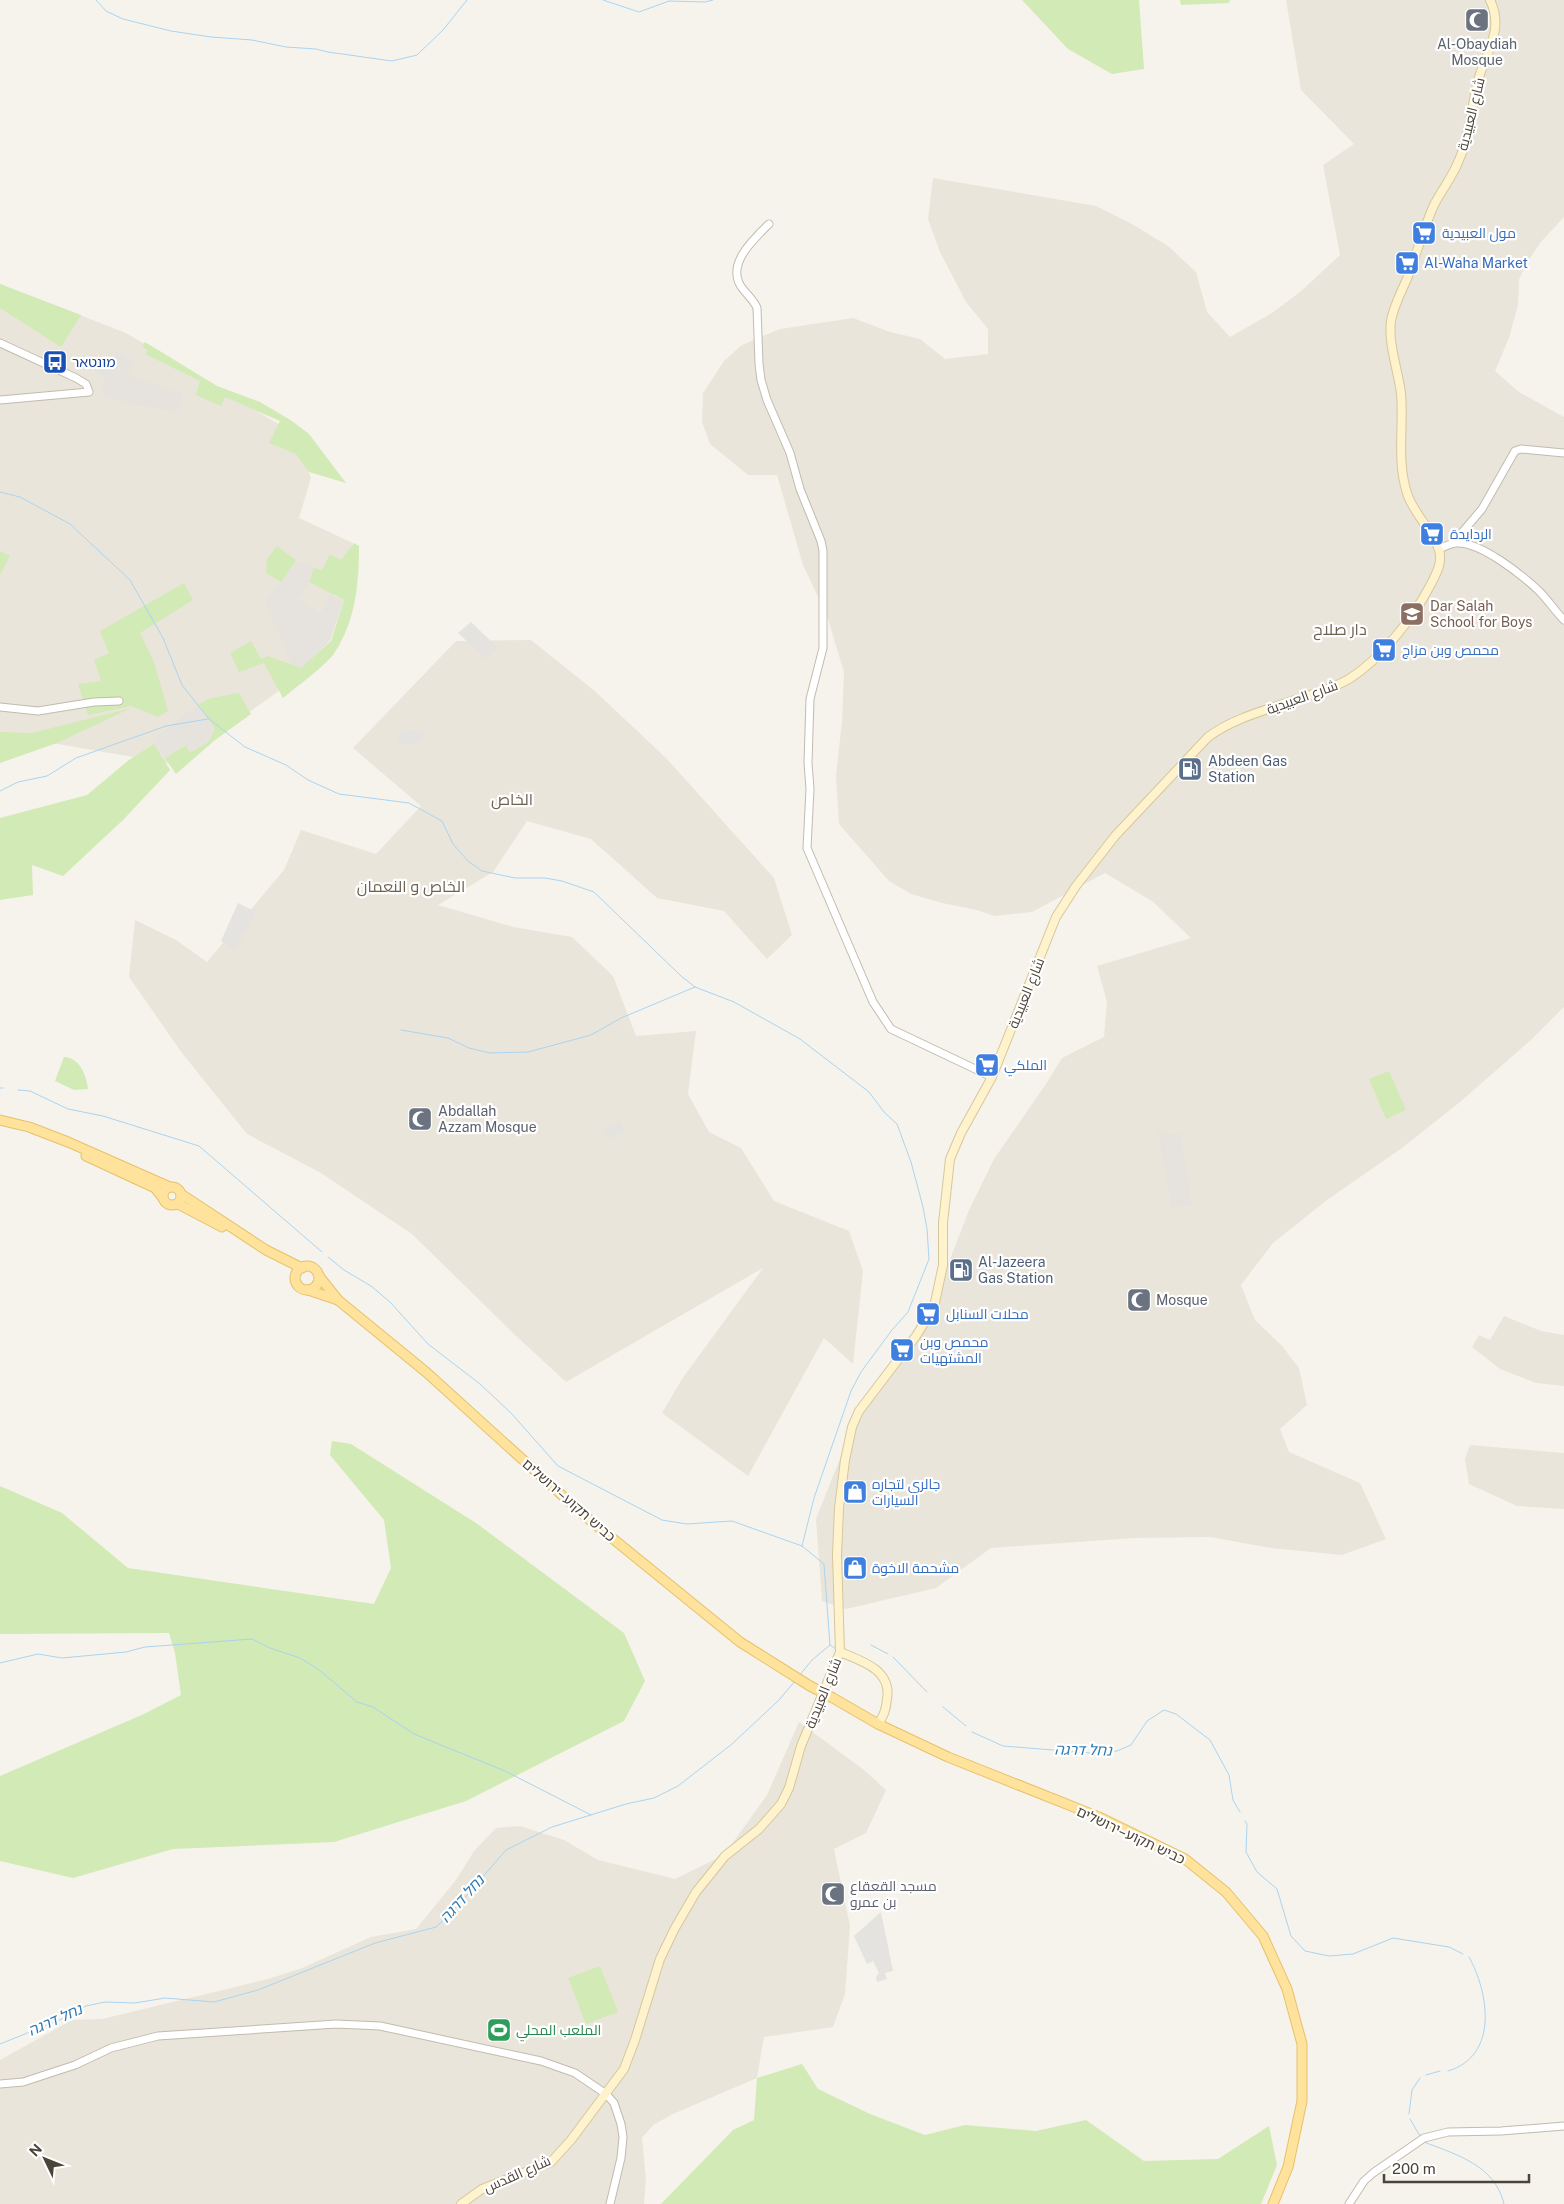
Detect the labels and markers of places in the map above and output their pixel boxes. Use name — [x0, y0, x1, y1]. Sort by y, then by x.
mosque icon: Al-Obaydiah Mosque — [1464, 7, 1490, 33]
place label: Al-Obaydiah Mosque — [1437, 36, 1517, 68]
supermarket icon: مول العبيدية — [1411, 220, 1437, 246]
place label: مول العبيدية — [1442, 225, 1516, 242]
supermarket icon: Al-Waha Market — [1394, 250, 1420, 276]
place label: Al-Waha Market — [1424, 255, 1528, 271]
bus stop icon: מונטאר — [42, 349, 68, 375]
place label: מונטאר — [72, 354, 116, 370]
supermarket icon: الردايدة — [1419, 521, 1445, 547]
place label: الردايدة — [1450, 526, 1492, 542]
place label: Dar Salah School for Boys — [1430, 598, 1532, 630]
school or university icon: Dar Salah School for Boys — [1399, 601, 1425, 627]
supermarket icon: محمص وبن مزاج — [1371, 637, 1397, 663]
place label: محمص وبن مزاج — [1402, 642, 1499, 659]
place label: Abdeen Gas Station — [1208, 753, 1287, 785]
fuel station icon: Abdeen Gas Station — [1177, 756, 1203, 782]
supermarket icon: الملكي — [974, 1052, 1000, 1078]
place label: الملكي — [1004, 1057, 1047, 1077]
place label: Abdallah Azzam Mosque — [438, 1103, 537, 1135]
mosque icon: Abdallah Azzam Mosque — [407, 1106, 433, 1132]
place label: Al-Jazeera Gas Station — [978, 1254, 1053, 1286]
fuel station icon: Al-Jazeera Gas Station — [948, 1257, 974, 1283]
mosque icon: Mosque — [1126, 1287, 1152, 1313]
place label: Mosque — [1156, 1292, 1208, 1308]
supermarket icon: محلات السنابل — [915, 1301, 941, 1327]
place label: محلات السنابل — [946, 1306, 1029, 1322]
place label: محمص وبن المشتهيات — [920, 1334, 989, 1366]
supermarket icon: محمص وبن المشتهيات — [889, 1337, 915, 1363]
place label: جالري لتجاره السيارات — [872, 1476, 940, 1508]
shop icon: جالري لتجاره السيارات — [842, 1479, 868, 1505]
shop icon: مشحمة الاخوة — [842, 1555, 868, 1581]
place label: مشحمة الاخوة — [872, 1560, 959, 1576]
place label: مسجد القعقاع بن عمرو — [850, 1878, 937, 1910]
mosque icon: مسجد القعقاع بن عمرو — [820, 1881, 846, 1907]
sports icon: الملعب المحلي — [486, 2017, 512, 2043]
place label: الملعب المحلي — [516, 2022, 601, 2042]

